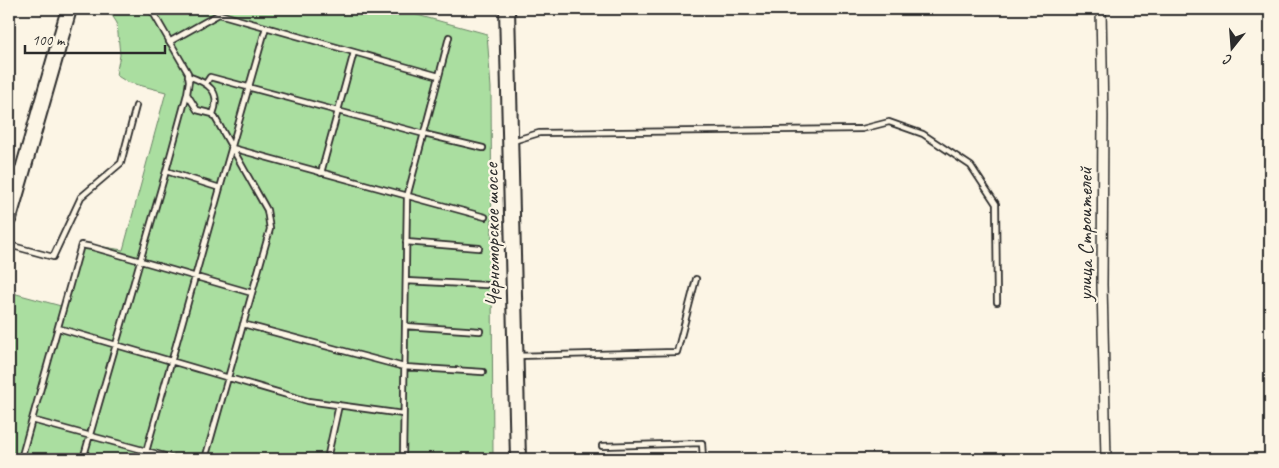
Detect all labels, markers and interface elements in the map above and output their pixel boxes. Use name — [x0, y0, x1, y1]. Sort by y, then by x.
scale bar — [25, 22, 165, 54]
north arrow — [1206, 22, 1256, 72]
text: 100 m — [32, 31, 66, 50]
text: С — [1221, 50, 1234, 69]
street label: Черноморское шоссе — [478, 161, 506, 307]
street label: улица Строителей — [1072, 166, 1098, 303]

